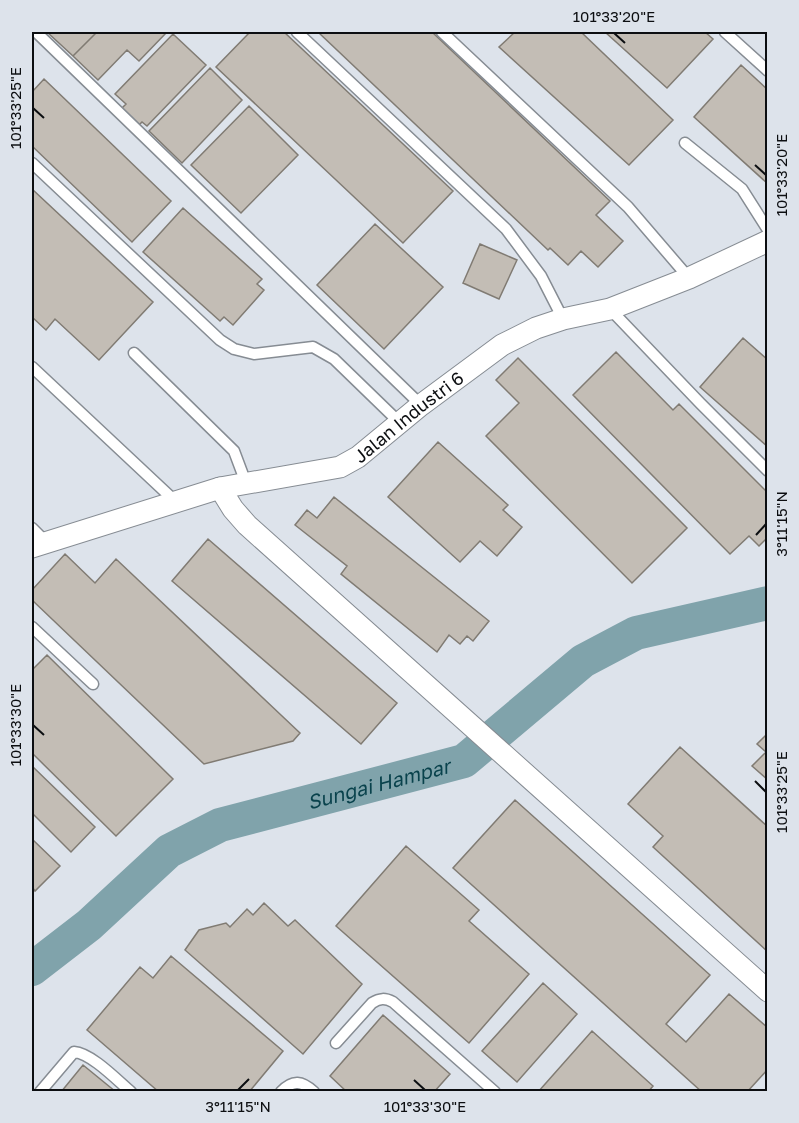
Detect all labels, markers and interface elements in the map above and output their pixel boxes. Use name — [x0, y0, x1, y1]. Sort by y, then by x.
text: 101°33'20"E — [573, 7, 655, 25]
text: 101°33'25"E — [6, 67, 24, 149]
text: 101°33'20"E — [772, 134, 790, 216]
street label: Jalan Industri 6 — [349, 366, 468, 467]
text: 3°11'15"N — [772, 491, 790, 557]
text: 101°33'30"E — [6, 684, 24, 766]
text: 101°33'25"E — [772, 751, 790, 833]
water label: Sungai Hampar — [304, 752, 456, 814]
text: 3°11'15"N — [205, 1097, 271, 1115]
text: 101°33'30"E — [384, 1097, 466, 1115]

